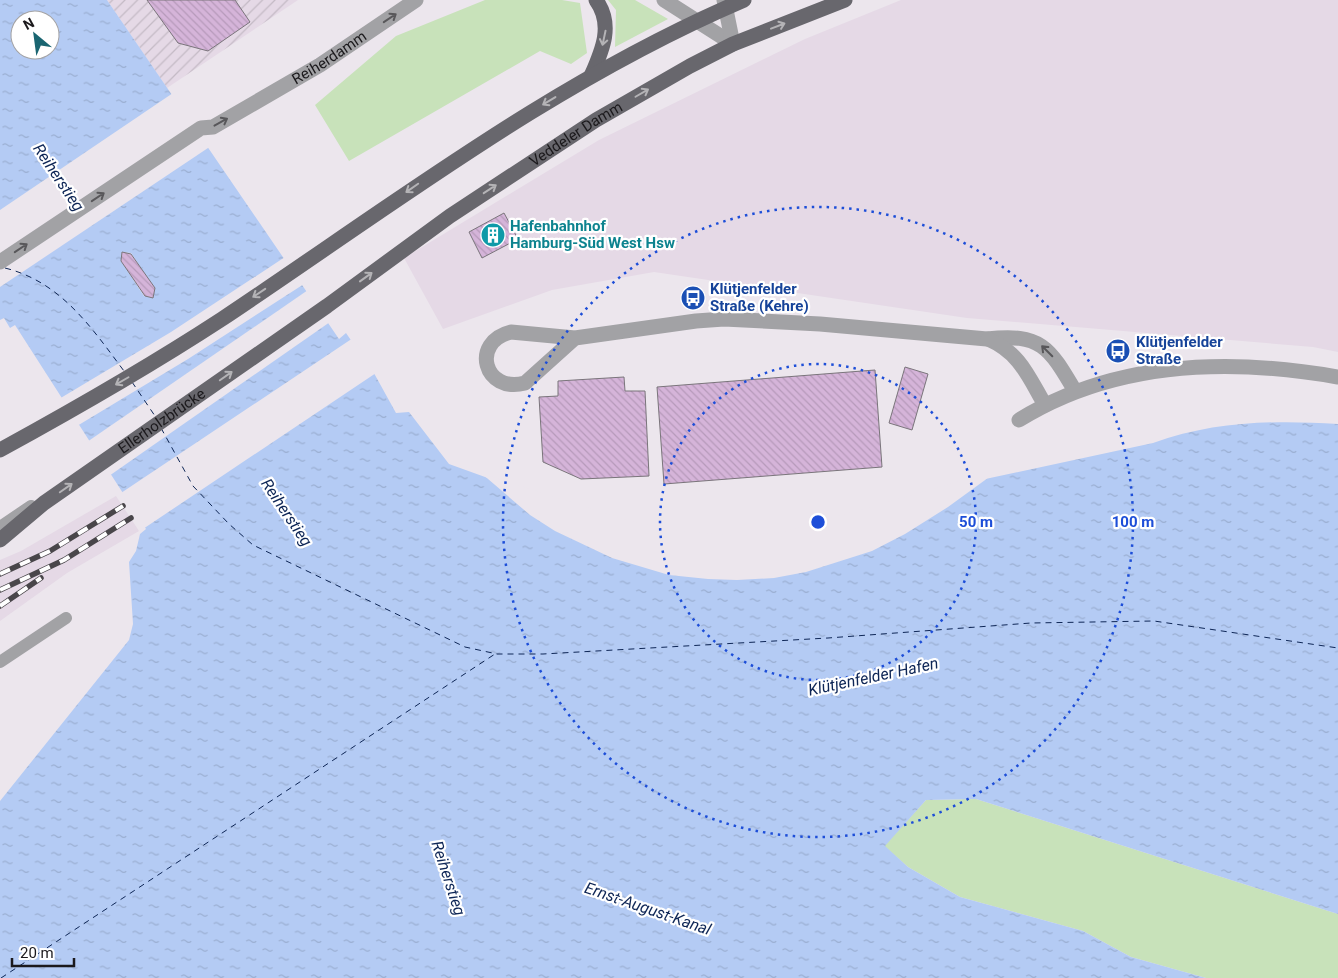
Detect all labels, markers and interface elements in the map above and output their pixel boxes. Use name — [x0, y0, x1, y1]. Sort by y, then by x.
north arrow — [10, 10, 60, 60]
one-way arrow — [382, 13, 396, 23]
text: N — [20, 14, 37, 33]
one-way arrow — [770, 21, 785, 31]
street label: Reiherdamm — [289, 27, 370, 88]
one-way arrow — [599, 30, 608, 46]
one-way arrow — [635, 88, 649, 98]
one-way arrow — [542, 96, 556, 106]
street label: Veddeler Damm — [526, 98, 626, 170]
one-way arrow — [213, 117, 228, 126]
water label: Reiherstieg — [29, 140, 88, 215]
one-way arrow — [405, 183, 419, 193]
one-way arrow — [483, 184, 497, 194]
one-way arrow — [90, 192, 104, 202]
place label: Hafenbahnhof Hamburg-Süd West Hsw — [510, 217, 675, 252]
building icon: Hafenbahnhof Hamburg-Süd West Hsw — [480, 222, 506, 248]
one-way arrow — [14, 243, 28, 253]
one-way arrow — [359, 272, 373, 282]
place label: Klütjenfelder Straße (Kehre) — [710, 280, 809, 315]
bus stop icon: Klütjenfelder Straße (Kehre) — [680, 285, 706, 311]
one-way arrow — [252, 288, 266, 298]
place label: Klütjenfelder Straße — [1136, 333, 1223, 368]
bus stop icon: Klütjenfelder Straße — [1105, 338, 1131, 364]
one-way arrow — [1041, 345, 1053, 357]
one-way arrow — [219, 371, 233, 381]
one-way arrow — [115, 376, 130, 386]
street label: Ellerholzbrücke — [115, 384, 209, 458]
water label: Reiherstieg — [257, 475, 316, 550]
one-way arrow — [59, 483, 73, 493]
centre of rings — [809, 513, 827, 531]
text: 50 m — [959, 513, 993, 531]
text: 100 m — [1112, 513, 1154, 531]
water label: Klütjenfelder Hafen — [806, 653, 940, 700]
water label: Reiherstieg — [428, 838, 470, 918]
water label: Ernst-August-Kanal — [582, 878, 714, 939]
scale bar — [12, 936, 75, 968]
text: 20 m — [20, 944, 54, 962]

